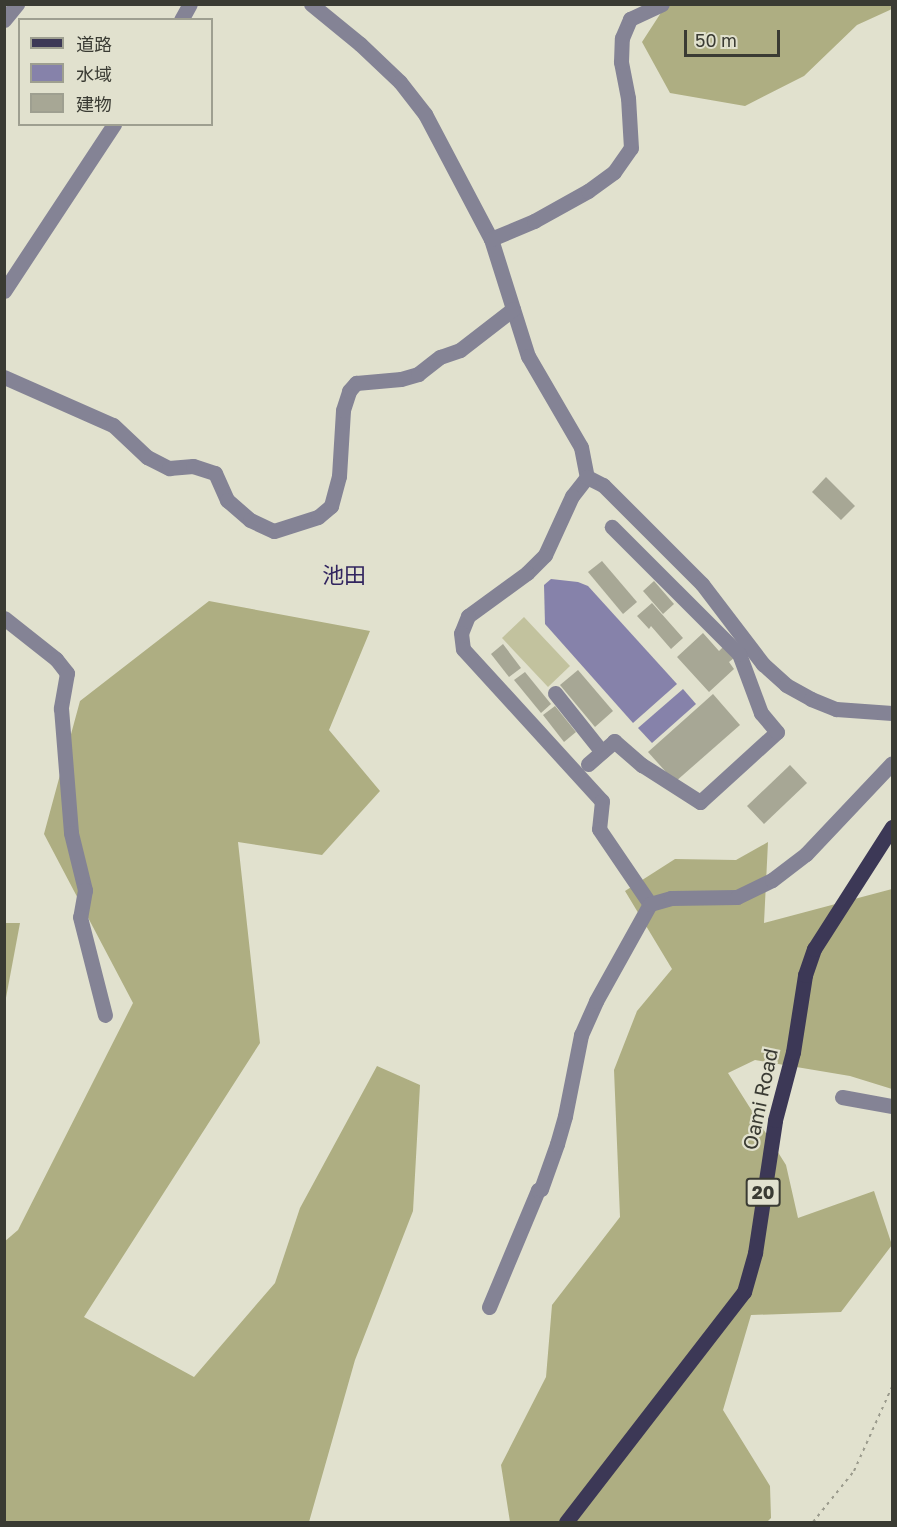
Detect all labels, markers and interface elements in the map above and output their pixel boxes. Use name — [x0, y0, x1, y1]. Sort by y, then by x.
legend — [18, 18, 213, 126]
scale bar — [687, 18, 783, 56]
text: 50 m — [695, 29, 737, 51]
text: 道路 — [76, 33, 112, 55]
text: 水域 — [76, 63, 112, 85]
text: 建物 — [76, 93, 112, 115]
district label: 池田 — [322, 562, 366, 588]
street label: Oami Road — [738, 1046, 782, 1152]
road number: 20 — [745, 1177, 781, 1207]

